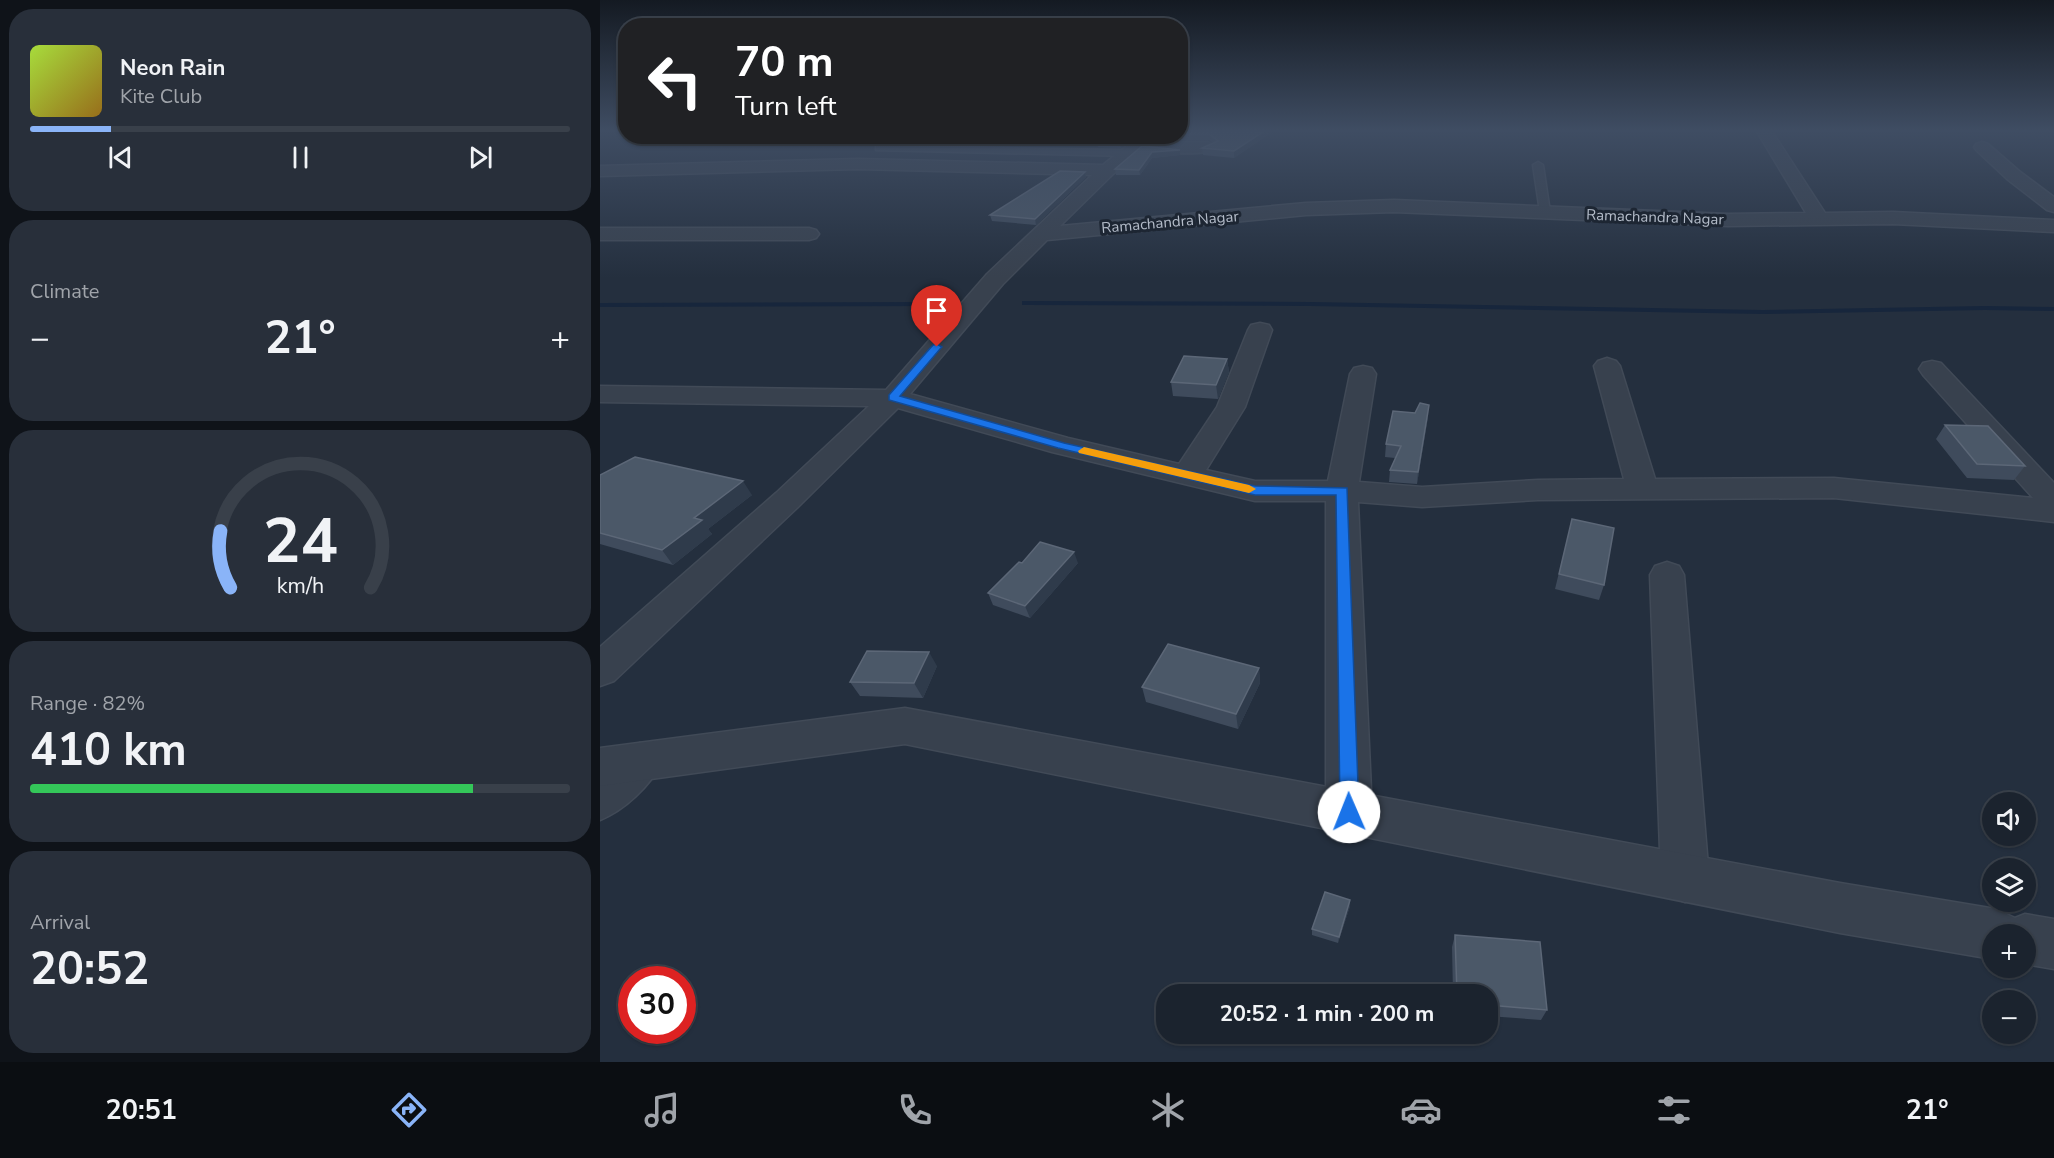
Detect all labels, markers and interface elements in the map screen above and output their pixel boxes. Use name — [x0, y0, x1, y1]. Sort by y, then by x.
text: 70 m — [735, 34, 834, 91]
icon: left — [636, 42, 714, 120]
text: Neon Rain — [120, 53, 225, 83]
text: Kite Club — [120, 83, 202, 110]
text: Turn left — [735, 88, 836, 125]
icon: previous — [104, 141, 137, 174]
icon: pause — [284, 141, 317, 174]
icon: next — [464, 141, 497, 174]
street label: Ramachandra Nagar — [1586, 205, 1725, 229]
street label: Ramachandra Nagar — [1101, 206, 1240, 238]
text: Climate — [30, 278, 99, 305]
pin — [911, 285, 962, 347]
icon: arrive — [920, 294, 953, 327]
text: 21° — [264, 308, 336, 369]
text: − — [30, 316, 50, 361]
text: + — [550, 316, 570, 361]
text: 24 — [263, 499, 337, 584]
text: km/h — [276, 571, 324, 601]
text: Range · 82% — [30, 690, 145, 717]
text: 410 km — [30, 720, 187, 781]
position arrow — [1317, 780, 1381, 844]
map controls — [1982, 792, 2036, 1044]
button: sound — [1982, 792, 2036, 846]
button: layers — [1982, 858, 2036, 912]
text: Arrival — [30, 909, 90, 936]
button: + — [1982, 924, 2036, 978]
text: 20:52 — [30, 939, 149, 1000]
speed limit sign: 30 — [618, 966, 696, 1044]
button: − — [1982, 990, 2036, 1044]
text: 20:52 · 1 min · 200 m — [1220, 999, 1434, 1029]
icon: directions — [388, 1089, 430, 1131]
icon: music — [641, 1089, 683, 1131]
icon: phone — [894, 1089, 936, 1131]
icon: climate — [1147, 1089, 1189, 1131]
icon: car — [1400, 1089, 1442, 1131]
icon: filters — [1653, 1089, 1695, 1131]
text: 20:51 — [105, 1092, 177, 1129]
text: 21° — [1906, 1092, 1948, 1129]

